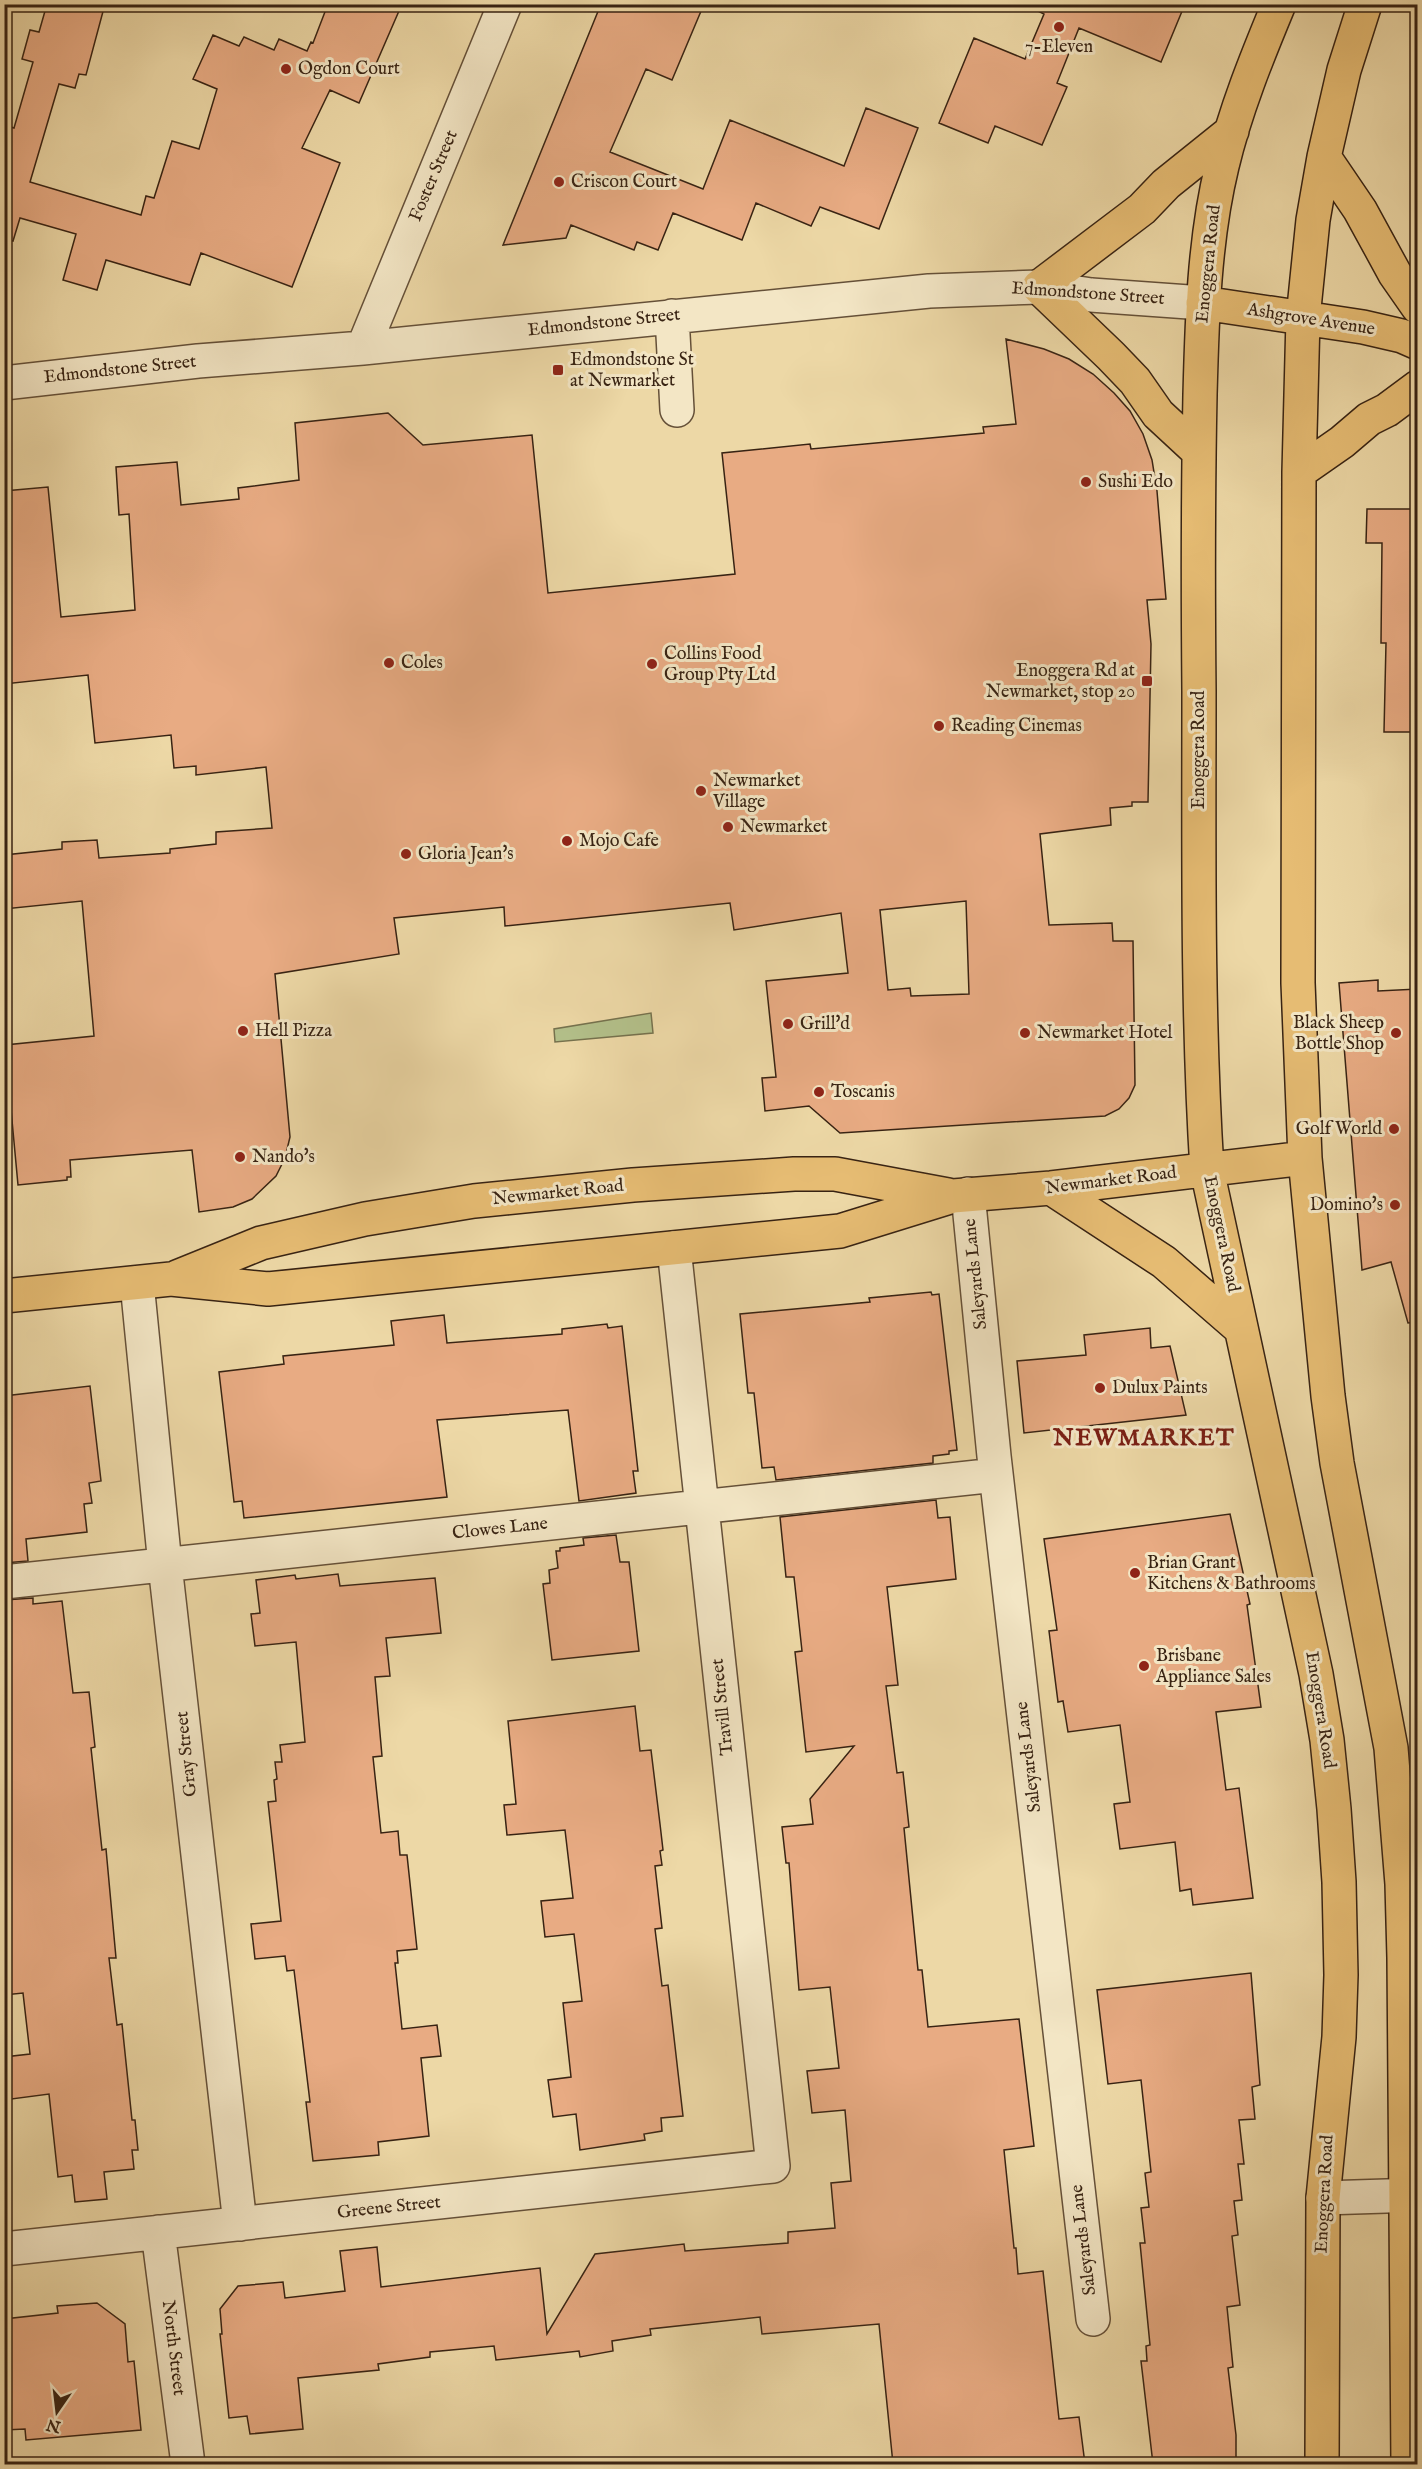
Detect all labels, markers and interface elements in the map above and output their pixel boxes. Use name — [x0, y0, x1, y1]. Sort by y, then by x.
marker: 7-Eleven — [1052, 20, 1066, 34]
place label: 7-Eleven — [1025, 36, 1093, 59]
place label: Ogdon Court — [298, 58, 400, 81]
marker: Ogdon Court — [279, 62, 293, 76]
street label: Foster Street — [404, 127, 464, 225]
place label: Criscon Court — [571, 171, 677, 194]
marker: Criscon Court — [552, 175, 566, 189]
street label: Enoggera Road — [1191, 203, 1227, 324]
street label: Edmondstone Street — [1011, 277, 1165, 311]
street label: Ashgrove Avenue — [1244, 298, 1377, 341]
street label: Edmondstone Street — [527, 304, 681, 342]
place label: Edmondstone St at Newmarket — [570, 349, 694, 393]
street label: Edmondstone Street — [43, 351, 197, 389]
marker: Edmondstone St at Newmarket — [551, 363, 565, 377]
place label: Sushi Edo — [1098, 471, 1173, 494]
marker: Sushi Edo — [1079, 475, 1093, 489]
place label: Collins Food Group Pty Ltd — [664, 643, 776, 687]
place label: Coles — [401, 652, 443, 675]
marker: Coles — [382, 656, 396, 670]
marker: Collins Food Group Pty Ltd — [645, 657, 659, 671]
place label: Enoggera Rd at Newmarket, stop 20 — [986, 660, 1135, 704]
marker: Enoggera Rd at Newmarket, stop 20 — [1140, 674, 1154, 688]
street label: Enoggera Road — [1188, 690, 1211, 809]
place label: Reading Cinemas — [951, 715, 1082, 738]
marker: Reading Cinemas — [932, 719, 946, 733]
place label: Newmarket Village — [712, 770, 800, 814]
marker: Newmarket Village — [694, 784, 708, 798]
place label: Newmarket — [740, 816, 827, 839]
marker: Newmarket — [721, 820, 735, 834]
place label: Mojo Cafe — [579, 830, 659, 853]
marker: Mojo Cafe — [560, 834, 574, 848]
place label: Gloria Jean's — [418, 843, 514, 866]
marker: Gloria Jean's — [399, 847, 413, 861]
place label: Black Sheep Bottle Shop — [1293, 1012, 1384, 1056]
place label: Grill'd — [800, 1013, 850, 1036]
marker: Grill'd — [781, 1017, 795, 1031]
place label: Hell Pizza — [255, 1020, 332, 1043]
place label: Newmarket Hotel — [1037, 1022, 1173, 1045]
marker: Hell Pizza — [236, 1024, 250, 1038]
marker: Newmarket Hotel — [1018, 1026, 1032, 1040]
marker: Black Sheep Bottle Shop — [1389, 1026, 1403, 1040]
place label: Toscanis — [831, 1081, 895, 1104]
marker: Toscanis — [812, 1085, 826, 1099]
place label: Golf World — [1296, 1118, 1382, 1141]
marker: Golf World — [1387, 1122, 1401, 1136]
place label: Nando's — [252, 1146, 315, 1169]
marker: Nando's — [233, 1150, 247, 1164]
street label: Newmarket Road — [1044, 1161, 1178, 1200]
street label: Enoggera Road — [1197, 1174, 1245, 1295]
street label: Newmarket Road — [491, 1175, 625, 1211]
place label: Domino's — [1310, 1194, 1383, 1217]
marker: Domino's — [1388, 1198, 1402, 1212]
street label: Saleyards Lane — [959, 1217, 993, 1331]
place label: Dulux Paints — [1112, 1377, 1208, 1400]
marker: Dulux Paints — [1093, 1381, 1107, 1395]
district label: NEWMARKET — [1052, 1423, 1235, 1454]
street label: Clowes Lane — [451, 1513, 549, 1545]
place label: Brian Grant Kitchens & Bathrooms — [1147, 1552, 1315, 1596]
marker: Brian Grant Kitchens & Bathrooms — [1128, 1566, 1142, 1580]
place label: Brisbane Appliance Sales — [1155, 1645, 1271, 1689]
street label: Enoggera Road — [1299, 1650, 1341, 1771]
street label: Travill Street — [706, 1657, 740, 1757]
marker: Brisbane Appliance Sales — [1137, 1659, 1151, 1673]
street label: Saleyards Lane — [1011, 1700, 1047, 1814]
street label: Gray Street — [171, 1710, 203, 1798]
street label: Enoggera Road — [1310, 2134, 1340, 2254]
street label: Saleyards Lane — [1066, 2183, 1102, 2297]
street label: Greene Street — [336, 2191, 442, 2225]
street label: North Street — [156, 2299, 190, 2397]
north arrow — [27, 2382, 87, 2442]
text: N — [45, 2413, 64, 2436]

